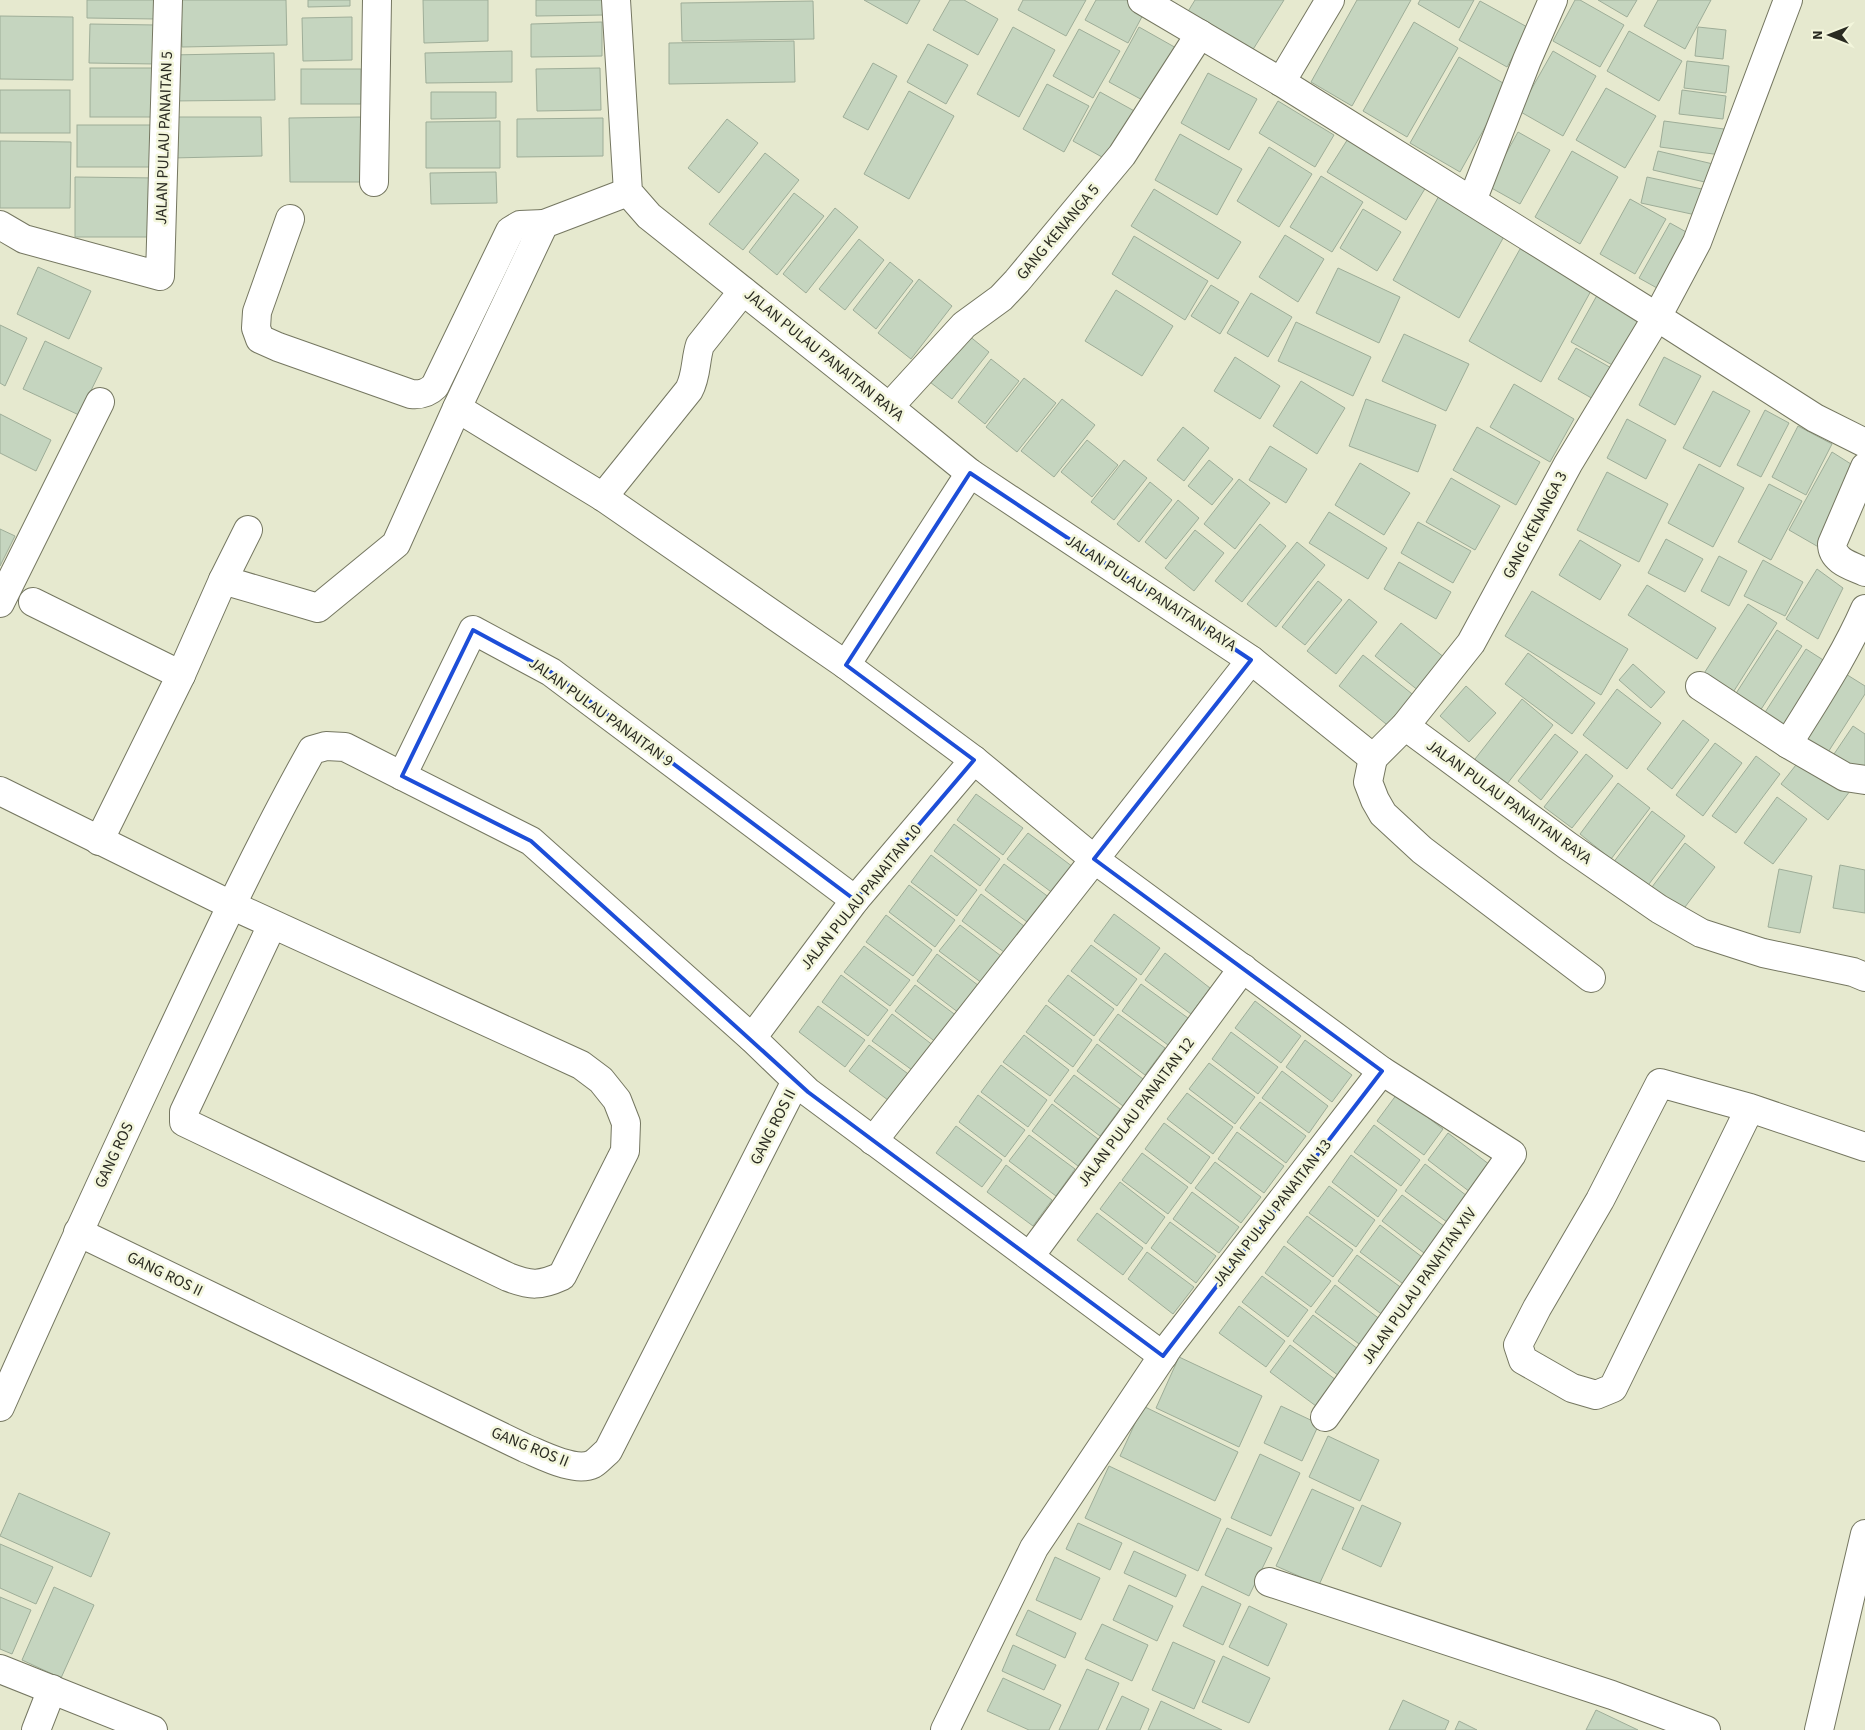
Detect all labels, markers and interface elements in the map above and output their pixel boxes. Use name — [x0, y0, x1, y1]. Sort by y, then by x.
north arrow — [1805, 10, 1855, 60]
text: N — [1808, 30, 1828, 40]
street label: JALAN PULAU PANAITAN 5 — [150, 51, 178, 225]
street label: GANG KENANGA 5 — [1011, 179, 1105, 285]
street label: JALAN PULAU PANAITAN RAYA — [740, 284, 909, 427]
street label: GANG KENANGA 3 — [1497, 467, 1573, 583]
street label: JALAN PULAU PANAITAN RAYA — [1061, 529, 1241, 657]
street label: JALAN PULAU PANAITAN 9 — [524, 652, 678, 772]
street label: JALAN PULAU PANAITAN RAYA — [1422, 734, 1596, 870]
street label: JALAN PULAU PANAITAN 10 — [795, 819, 927, 975]
street label: JALAN PULAU PANAITAN 12 — [1072, 1033, 1200, 1191]
street label: GANG ROS II — [745, 1086, 801, 1168]
street label: GANG ROS — [89, 1119, 139, 1191]
street label: JALAN PULAU PANAITAN 13 — [1207, 1135, 1337, 1291]
street label: JALAN PULAU PANAITAN XIV — [1356, 1203, 1482, 1369]
street label: GANG ROS II — [123, 1246, 207, 1302]
street label: GANG ROS II — [488, 1421, 572, 1473]

